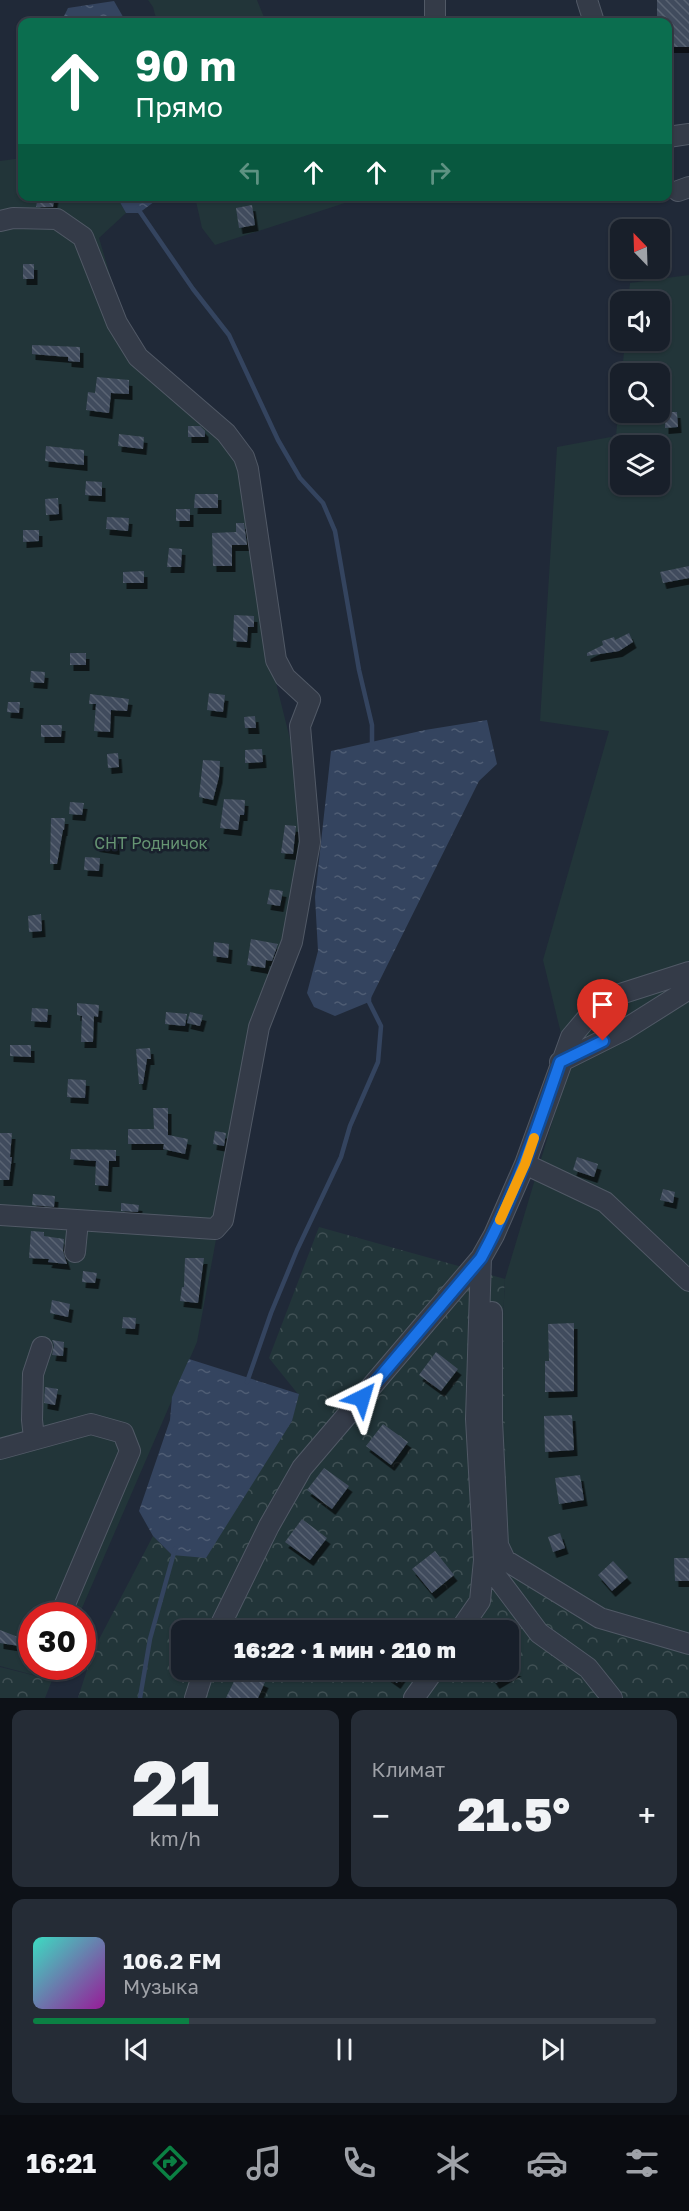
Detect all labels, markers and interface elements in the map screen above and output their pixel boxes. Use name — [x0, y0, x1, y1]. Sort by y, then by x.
text: 90 m — [135, 40, 236, 90]
icon: ahead — [36, 42, 114, 120]
text: Прямо — [135, 91, 223, 123]
icon: left — [234, 156, 267, 189]
icon: ahead — [297, 156, 330, 189]
icon: ahead — [360, 156, 393, 189]
icon: right — [423, 156, 456, 189]
north arrow — [610, 219, 670, 279]
map controls — [610, 219, 670, 495]
button: sound — [610, 291, 670, 351]
button: search — [610, 363, 670, 423]
button: layers — [610, 435, 670, 495]
park label: СНТ Родничок — [94, 833, 208, 853]
pin — [577, 979, 628, 1041]
icon: arrive — [586, 988, 619, 1021]
position arrow — [330, 1366, 394, 1430]
speed limit sign: 30 — [18, 1602, 96, 1680]
text: 16:22 · 1 мин · 210 m — [234, 1636, 456, 1663]
text: 21 — [131, 1740, 219, 1833]
text: Климат — [372, 1757, 445, 1781]
text: 21.5° — [458, 1787, 570, 1841]
text: − — [372, 1796, 390, 1835]
text: + — [638, 1796, 656, 1835]
text: km/h — [150, 1826, 201, 1850]
text: 106.2 FM — [123, 1947, 221, 1974]
text: Музыка — [123, 1974, 199, 1998]
icon: previous — [120, 2033, 153, 2066]
icon: pause — [328, 2033, 361, 2066]
icon: next — [536, 2033, 569, 2066]
icon: directions — [149, 2142, 191, 2184]
icon: music — [243, 2142, 285, 2184]
icon: phone — [338, 2142, 380, 2184]
icon: climate — [432, 2142, 474, 2184]
icon: car — [526, 2142, 568, 2184]
icon: filters — [621, 2142, 663, 2184]
text: 16:21 — [26, 2147, 96, 2179]

